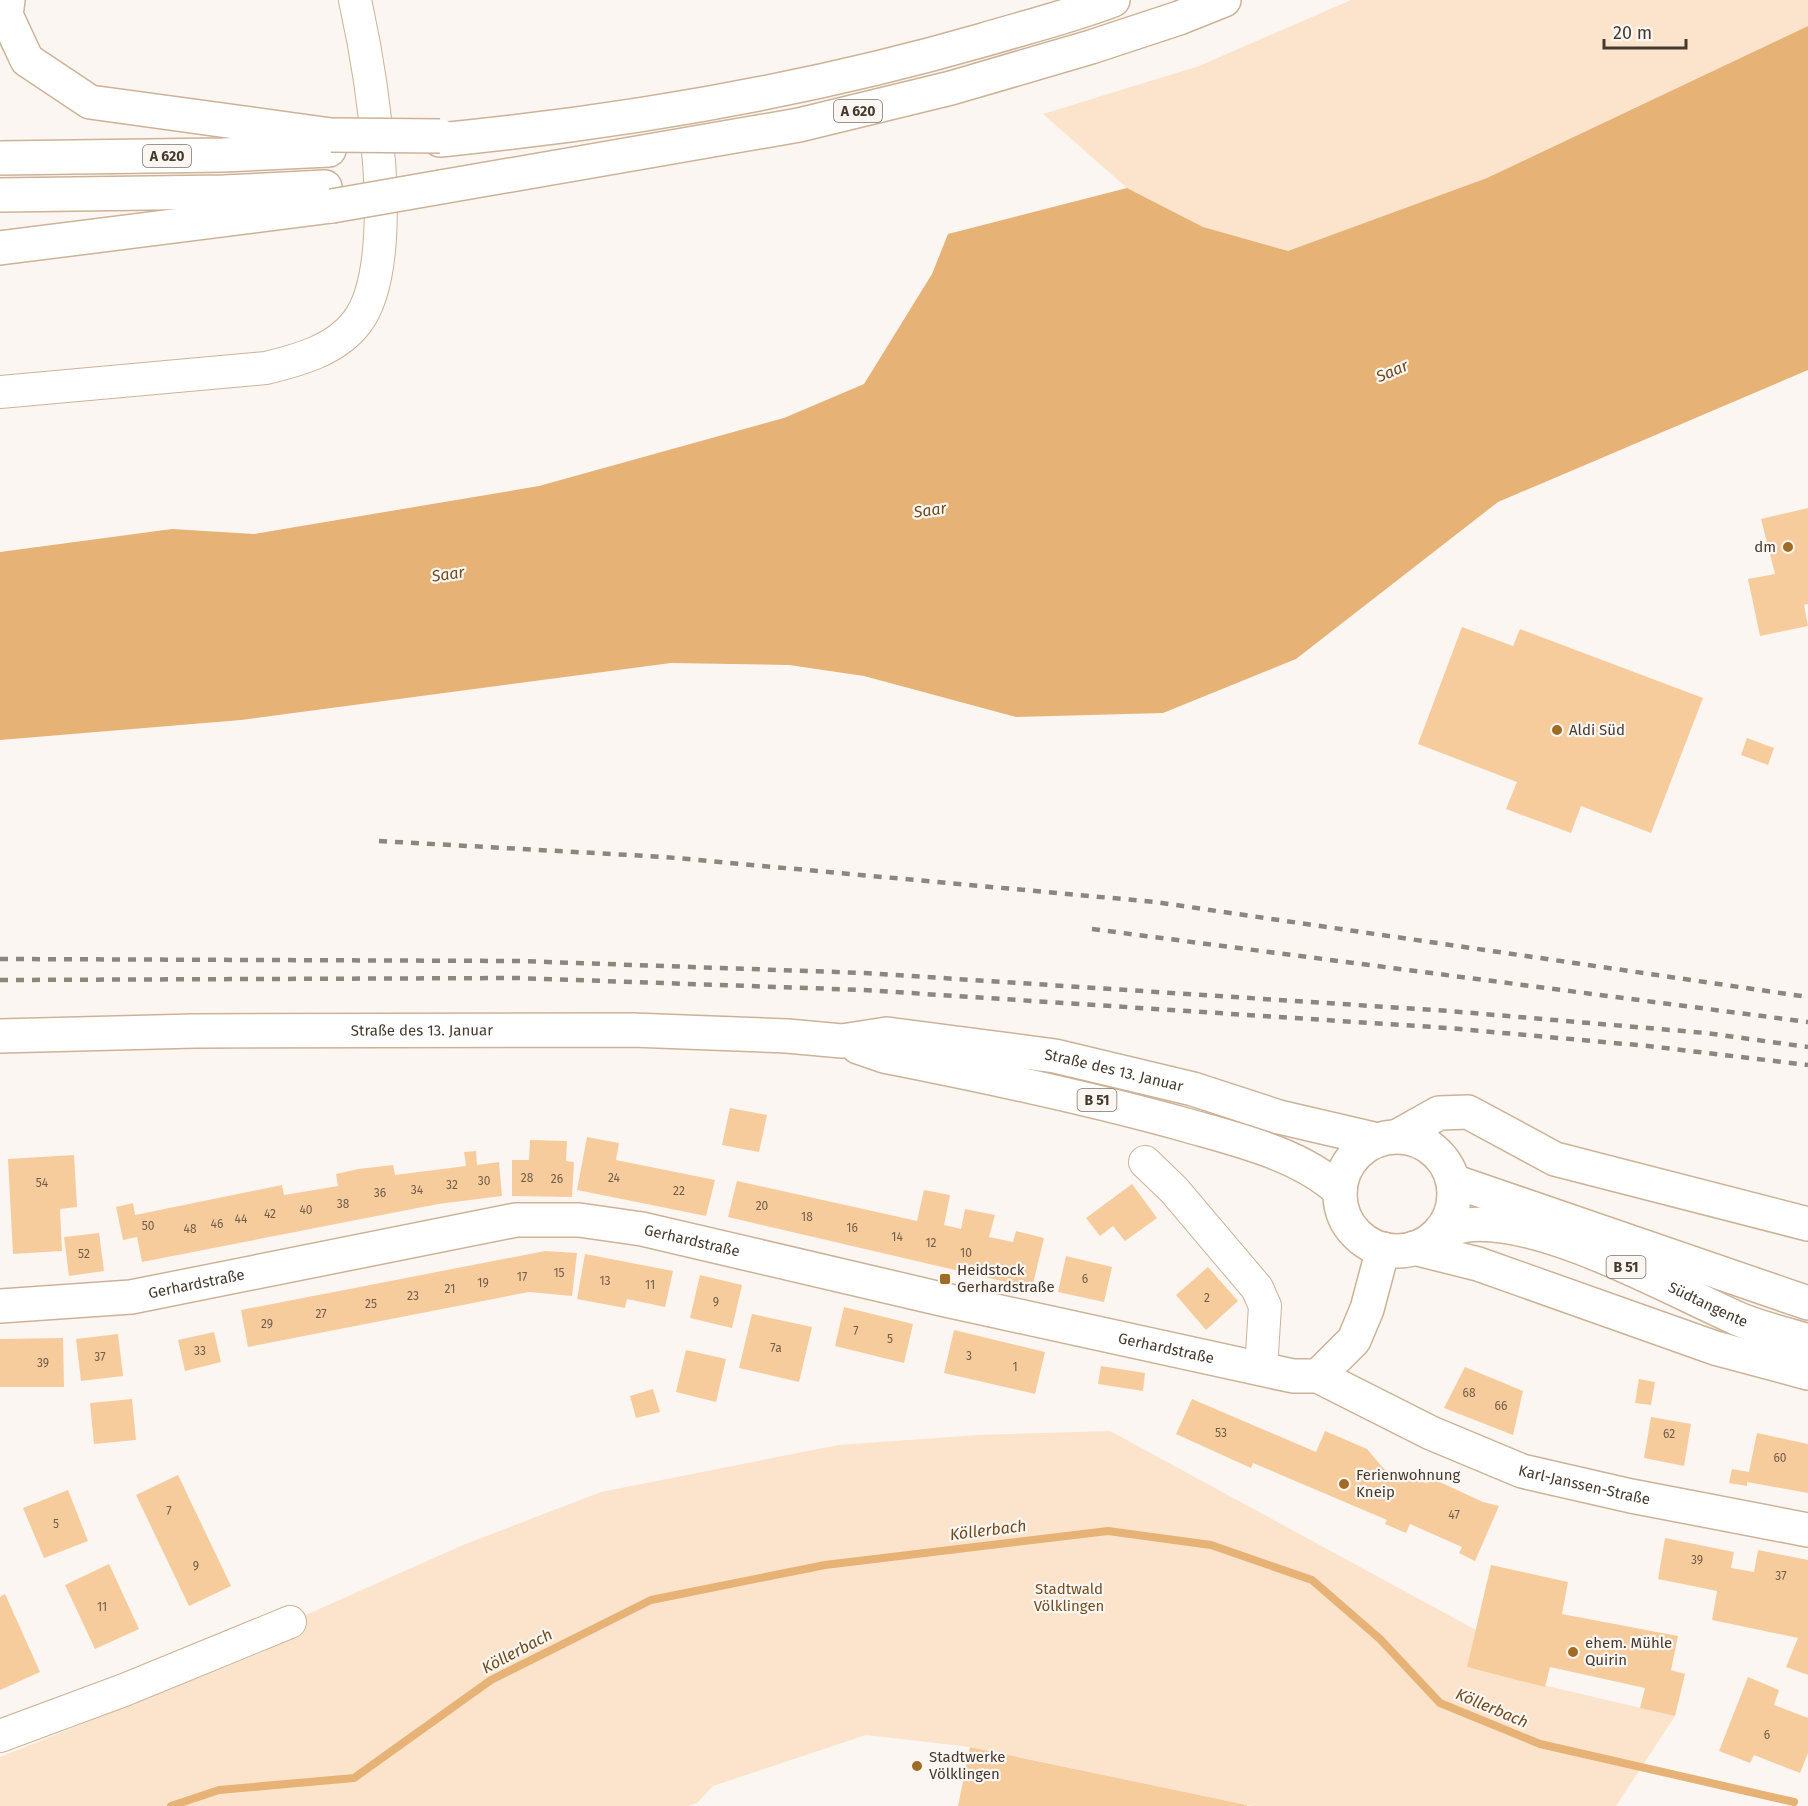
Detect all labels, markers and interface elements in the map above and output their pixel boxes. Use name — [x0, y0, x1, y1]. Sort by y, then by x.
scale bar — [1604, 12, 1686, 50]
text: 20 m — [1613, 22, 1652, 44]
road number: A 620 — [834, 100, 882, 122]
road number: A 620 — [143, 145, 191, 167]
water label: Saar — [1372, 355, 1412, 387]
water label: Saar — [911, 498, 949, 522]
place label: dm — [1754, 538, 1776, 556]
marker: dm — [1781, 540, 1795, 554]
water label: Saar — [429, 562, 467, 586]
place label: Aldi Süd — [1569, 721, 1625, 739]
marker: Aldi Süd — [1550, 723, 1564, 737]
street label: Straße des 13. Januar — [351, 1021, 493, 1040]
street label: Straße des 13. Januar — [1043, 1046, 1185, 1095]
road number: B 51 — [1078, 1089, 1116, 1111]
house number: 28 — [521, 1171, 534, 1185]
house number: 24 — [608, 1171, 621, 1185]
house number: 26 — [551, 1172, 563, 1186]
house number: 30 — [478, 1174, 491, 1188]
house number: 54 — [36, 1176, 49, 1190]
house number: 32 — [446, 1178, 458, 1192]
house number: 34 — [411, 1183, 424, 1197]
house number: 22 — [673, 1184, 685, 1198]
house number: 36 — [374, 1186, 386, 1200]
house number: 38 — [337, 1197, 350, 1211]
house number: 20 — [756, 1199, 769, 1213]
house number: 40 — [299, 1203, 313, 1217]
house number: 42 — [264, 1207, 276, 1221]
house number: 18 — [801, 1210, 813, 1224]
house number: 44 — [235, 1212, 248, 1226]
house number: 46 — [211, 1217, 223, 1231]
house number: 50 — [142, 1219, 155, 1233]
street label: Gerhardstraße — [642, 1221, 742, 1261]
house number: 16 — [846, 1221, 858, 1235]
house number: 48 — [184, 1222, 197, 1236]
house number: 14 — [891, 1230, 903, 1244]
house number: 12 — [925, 1236, 937, 1250]
house number: 10 — [960, 1246, 972, 1260]
house number: 52 — [78, 1247, 90, 1261]
road number: B 51 — [1606, 1256, 1646, 1278]
place label: Heidstock Gerhardstraße — [957, 1261, 1055, 1296]
street label: Gerhardstraße — [147, 1266, 246, 1302]
house number: 15 — [553, 1266, 565, 1280]
house number: 17 — [517, 1270, 527, 1284]
marker: Heidstock Gerhardstraße — [938, 1272, 952, 1286]
house number: 6 — [1082, 1272, 1088, 1286]
house number: 13 — [599, 1274, 611, 1288]
house number: 19 — [477, 1276, 489, 1290]
house number: 11 — [645, 1278, 655, 1292]
street label: Südtangente — [1665, 1278, 1750, 1331]
house number: 21 — [445, 1282, 455, 1296]
house number: 23 — [407, 1289, 419, 1303]
house number: 2 — [1204, 1291, 1210, 1305]
house number: 9 — [713, 1295, 719, 1309]
house number: 25 — [365, 1297, 377, 1311]
house number: 27 — [315, 1307, 327, 1321]
house number: 29 — [261, 1317, 273, 1331]
house number: 7 — [853, 1324, 859, 1338]
street label: Gerhardstraße — [1116, 1329, 1216, 1367]
house number: 5 — [887, 1332, 893, 1346]
house number: 7a — [770, 1341, 782, 1355]
house number: 33 — [194, 1344, 206, 1358]
house number: 3 — [966, 1349, 972, 1363]
house number: 37 — [94, 1350, 106, 1364]
house number: 39 — [37, 1356, 49, 1370]
house number: 1 — [1012, 1360, 1018, 1374]
house number: 68 — [1462, 1386, 1476, 1400]
house number: 66 — [1495, 1399, 1507, 1413]
house number: 53 — [1215, 1426, 1227, 1440]
house number: 62 — [1663, 1427, 1675, 1441]
house number: 60 — [1773, 1451, 1787, 1465]
street label: Karl-Janssen-Straße — [1516, 1461, 1652, 1509]
place label: Ferienwohnung Kneip — [1356, 1466, 1461, 1501]
marker: Ferienwohnung Kneip — [1337, 1477, 1351, 1491]
house number: 7 — [166, 1504, 172, 1518]
house number: 47 — [1448, 1508, 1460, 1522]
water label: Köllerbach — [949, 1516, 1027, 1544]
house number: 5 — [53, 1517, 59, 1531]
house number: 39 — [1691, 1553, 1703, 1567]
house number: 9 — [193, 1559, 199, 1573]
house number: 37 — [1775, 1569, 1787, 1583]
park label: Stadtwald Völklingen — [1034, 1580, 1104, 1615]
house number: 11 — [97, 1600, 107, 1614]
water label: Köllerbach — [479, 1625, 555, 1677]
place label: ehem. Mühle Quirin — [1585, 1634, 1672, 1669]
marker: ehem. Mühle Quirin — [1566, 1645, 1580, 1659]
water label: Köllerbach — [1453, 1684, 1531, 1732]
house number: 6 — [1764, 1728, 1770, 1742]
place label: Stadtwerke Völklingen — [929, 1748, 1005, 1783]
marker: Stadtwerke Völklingen — [910, 1759, 924, 1773]

